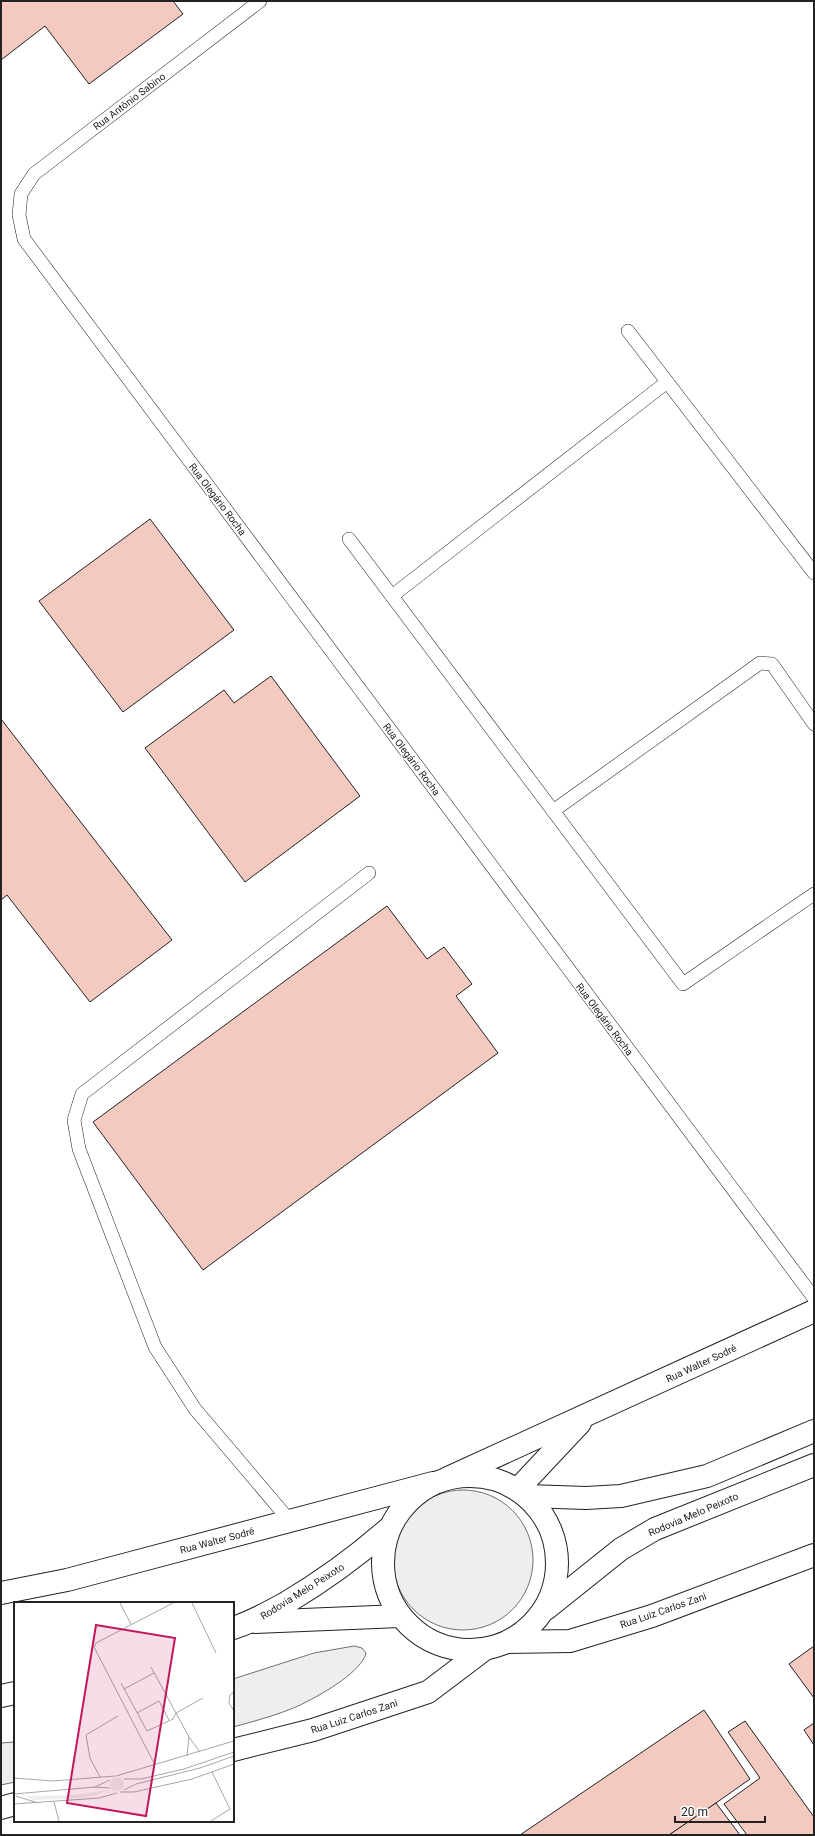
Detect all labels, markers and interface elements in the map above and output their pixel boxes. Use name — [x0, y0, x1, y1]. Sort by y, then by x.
street label: Rua Antônio Sabino — [91, 71, 168, 132]
street label: Rua Olegário Rocha — [187, 461, 248, 537]
street label: Rua Olegário Rocha — [381, 721, 442, 797]
street label: Rua Olegário Rocha — [574, 981, 635, 1057]
street label: Rua Walter Sodré — [664, 1342, 738, 1385]
street label: Rodovia Melo Peixoto — [647, 1490, 740, 1538]
street label: Rua Walter Sodré — [179, 1525, 255, 1556]
street label: Rodovia Melo Peixoto — [258, 1561, 346, 1622]
street label: Rua Luiz Carlos Zani — [619, 1591, 708, 1630]
inset map — [14, 1602, 234, 1822]
street label: Rua Luiz Carlos Zani — [309, 1697, 399, 1736]
scale bar — [675, 1798, 765, 1824]
text: 20 m — [681, 1805, 708, 1819]

